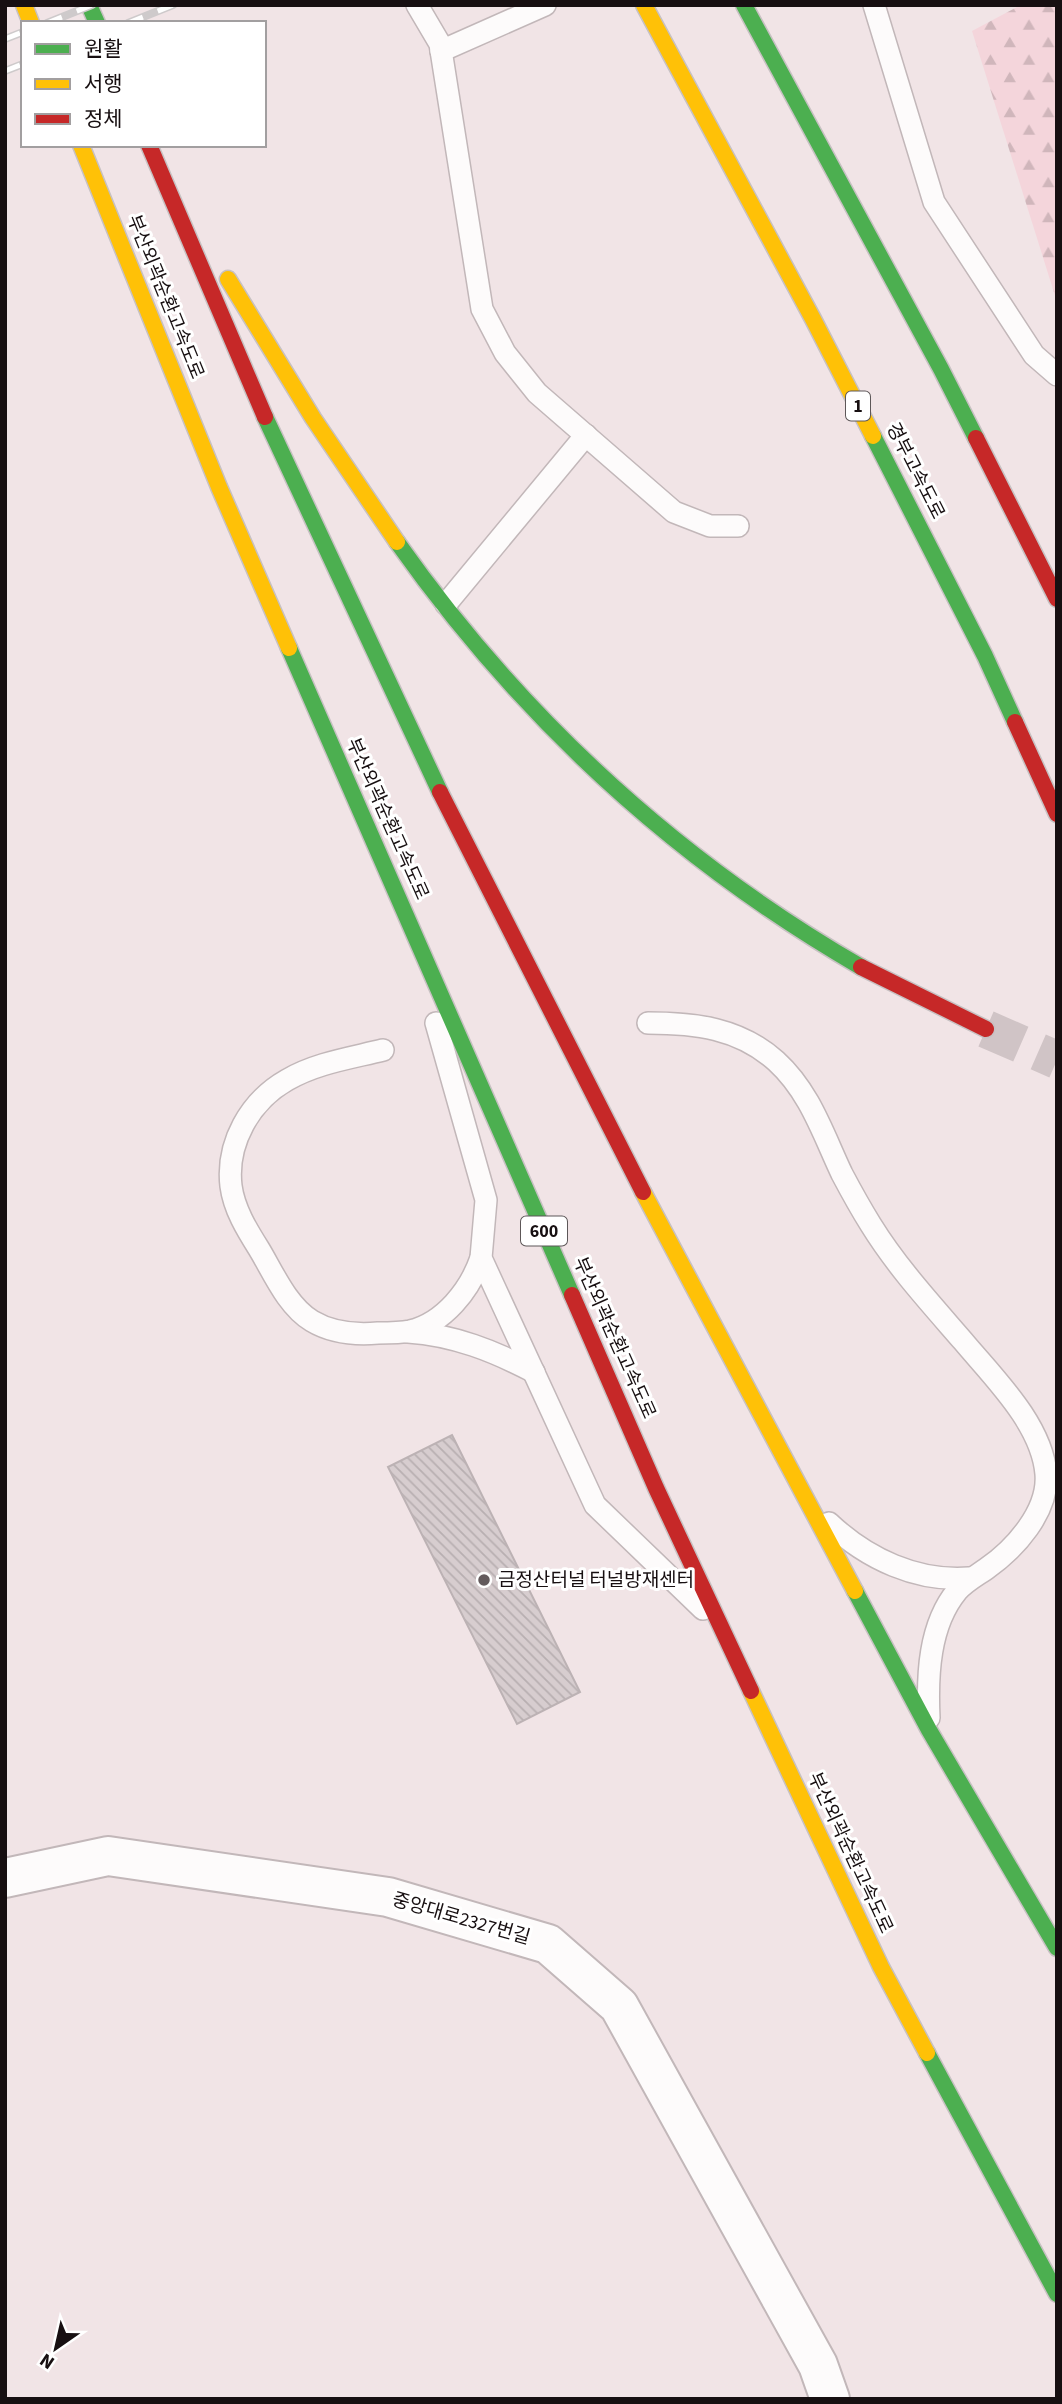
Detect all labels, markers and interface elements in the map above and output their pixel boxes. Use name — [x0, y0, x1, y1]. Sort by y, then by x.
legend — [21, 21, 266, 147]
text: 원활 — [84, 34, 123, 64]
text: 서행 — [84, 69, 123, 99]
text: 정체 — [84, 104, 123, 134]
street label: 부산외곽순환고속도로 — [120, 211, 210, 383]
road number: 1 — [846, 392, 870, 420]
street label: 경부고속도로 — [879, 418, 951, 524]
street label: 부산외곽순환고속도로 — [339, 734, 435, 904]
road number: 600 — [521, 1216, 567, 1246]
street label: 부산외곽순환고속도로 — [566, 1253, 662, 1423]
place label: 금정산터널 터널방재센터 — [498, 1567, 694, 1594]
marker: 금정산터널 터널방재센터 — [476, 1572, 492, 1588]
street label: 부산외곽순환고속도로 — [801, 1768, 899, 1938]
street label: 중앙대로2327번길 — [389, 1886, 533, 1952]
north arrow — [21, 2313, 91, 2383]
text: N — [35, 2346, 60, 2376]

